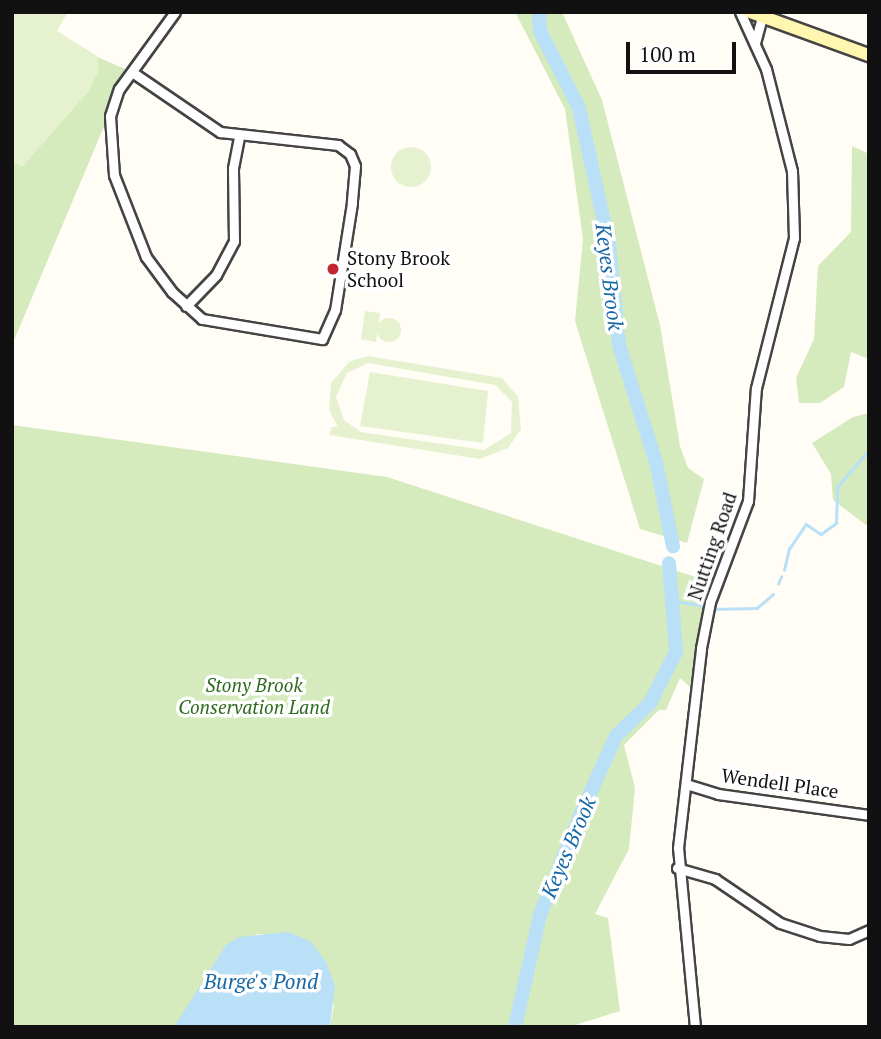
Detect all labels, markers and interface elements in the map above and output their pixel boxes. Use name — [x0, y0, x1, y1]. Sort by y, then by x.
scale bar — [629, 28, 739, 72]
text: 100 m — [639, 40, 696, 68]
water label: Keyes Brook — [591, 222, 629, 332]
place label: Stony Brook School — [347, 247, 450, 291]
marker: Stony Brook School — [325, 261, 341, 277]
street label: Nutting Road — [683, 489, 741, 603]
park label: Stony Brook Conservation Land — [178, 674, 330, 718]
street label: Wendell Place — [720, 763, 840, 803]
water label: Keyes Brook — [535, 793, 601, 901]
water label: Burge's Pond — [204, 968, 318, 994]

